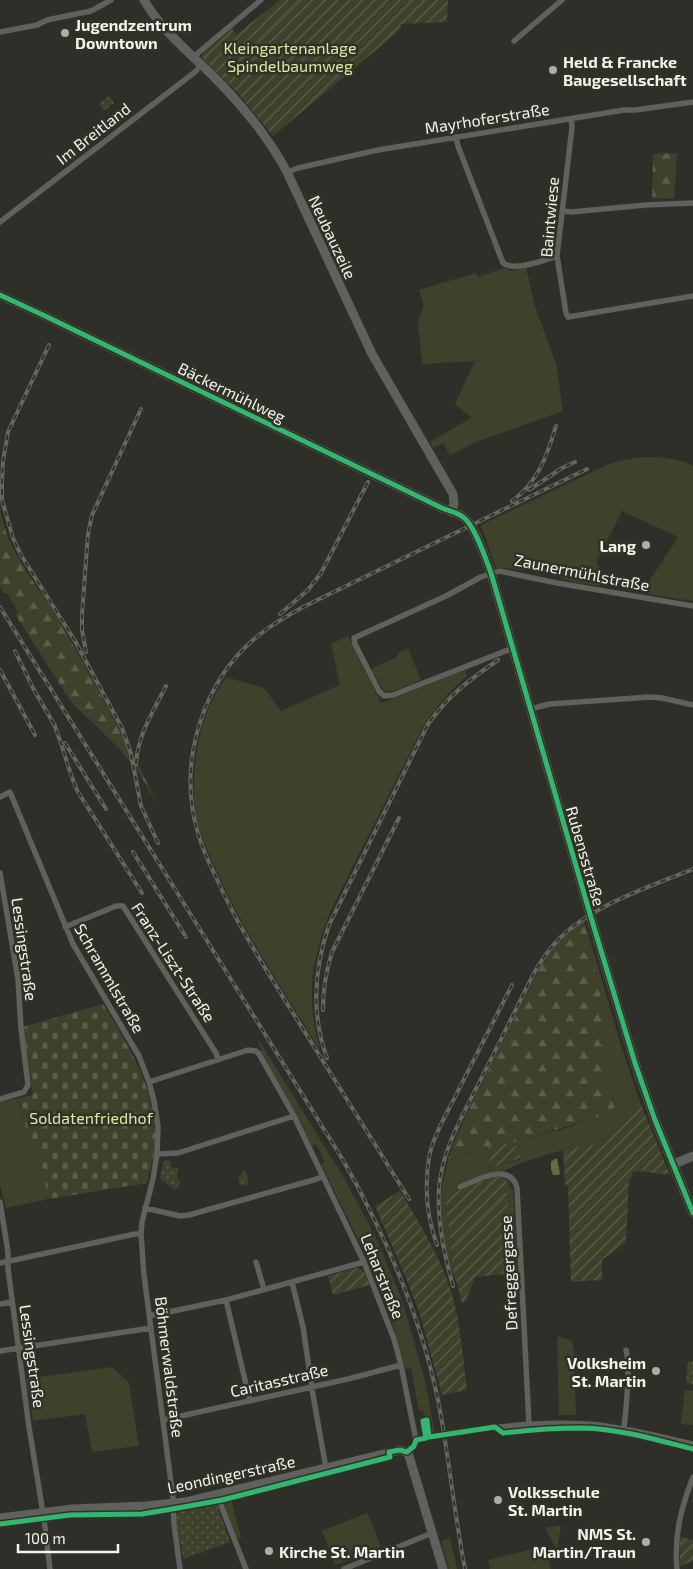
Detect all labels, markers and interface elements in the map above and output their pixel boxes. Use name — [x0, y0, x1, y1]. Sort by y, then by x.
place label: Jugendzentrum Downtown — [75, 15, 192, 52]
marker: Jugendzentrum Downtown — [59, 27, 71, 39]
park label: Kleingartenanlage Spindelbaumweg — [223, 38, 357, 75]
place label: Held & Francke Baugesellschaft — [563, 52, 687, 89]
marker: Held & Francke Baugesellschaft — [547, 64, 559, 76]
street label: Im Breitland — [52, 98, 134, 168]
street label: Mayrhoferstraße — [423, 99, 551, 137]
street label: Baintwiese — [536, 176, 562, 258]
street label: Neubauzeile — [305, 192, 361, 282]
street label: Bäckermühlweg — [175, 358, 289, 426]
place label: Lang — [599, 536, 637, 555]
marker: Lang — [640, 539, 652, 551]
street label: Zaunermühlstraße — [513, 550, 651, 594]
street label: Rubensstraße — [563, 804, 609, 908]
street label: Lessingstraße — [8, 896, 42, 1002]
street label: Franz-Liszt-Straße — [128, 899, 220, 1025]
street label: Schrammlstraße — [71, 920, 149, 1036]
park label: Soldatenfriedhof — [29, 1108, 154, 1127]
street label: Defreggergasse — [495, 1215, 521, 1331]
street label: Leharstraße — [357, 1231, 409, 1321]
street label: Böhmerwaldstraße — [152, 1295, 188, 1439]
street label: Lessingstraße — [16, 1303, 50, 1409]
place label: Volksheim St. Martin — [567, 1353, 646, 1390]
street label: Caritasstraße — [228, 1359, 330, 1401]
marker: Volksheim St. Martin — [650, 1365, 662, 1377]
street label: Leondingerstraße — [165, 1451, 297, 1497]
place label: Volksschule St. Martin — [508, 1482, 600, 1519]
marker: Volksschule St. Martin — [492, 1494, 504, 1506]
scale bar — [18, 1522, 118, 1554]
place label: NMS St. Martin/Traun — [533, 1524, 636, 1561]
text: 100 m — [25, 1529, 66, 1547]
marker: NMS St. Martin/Traun — [640, 1536, 652, 1548]
place label: Kirche St. Martin — [279, 1542, 405, 1561]
marker: Kirche St. Martin — [263, 1545, 275, 1557]

